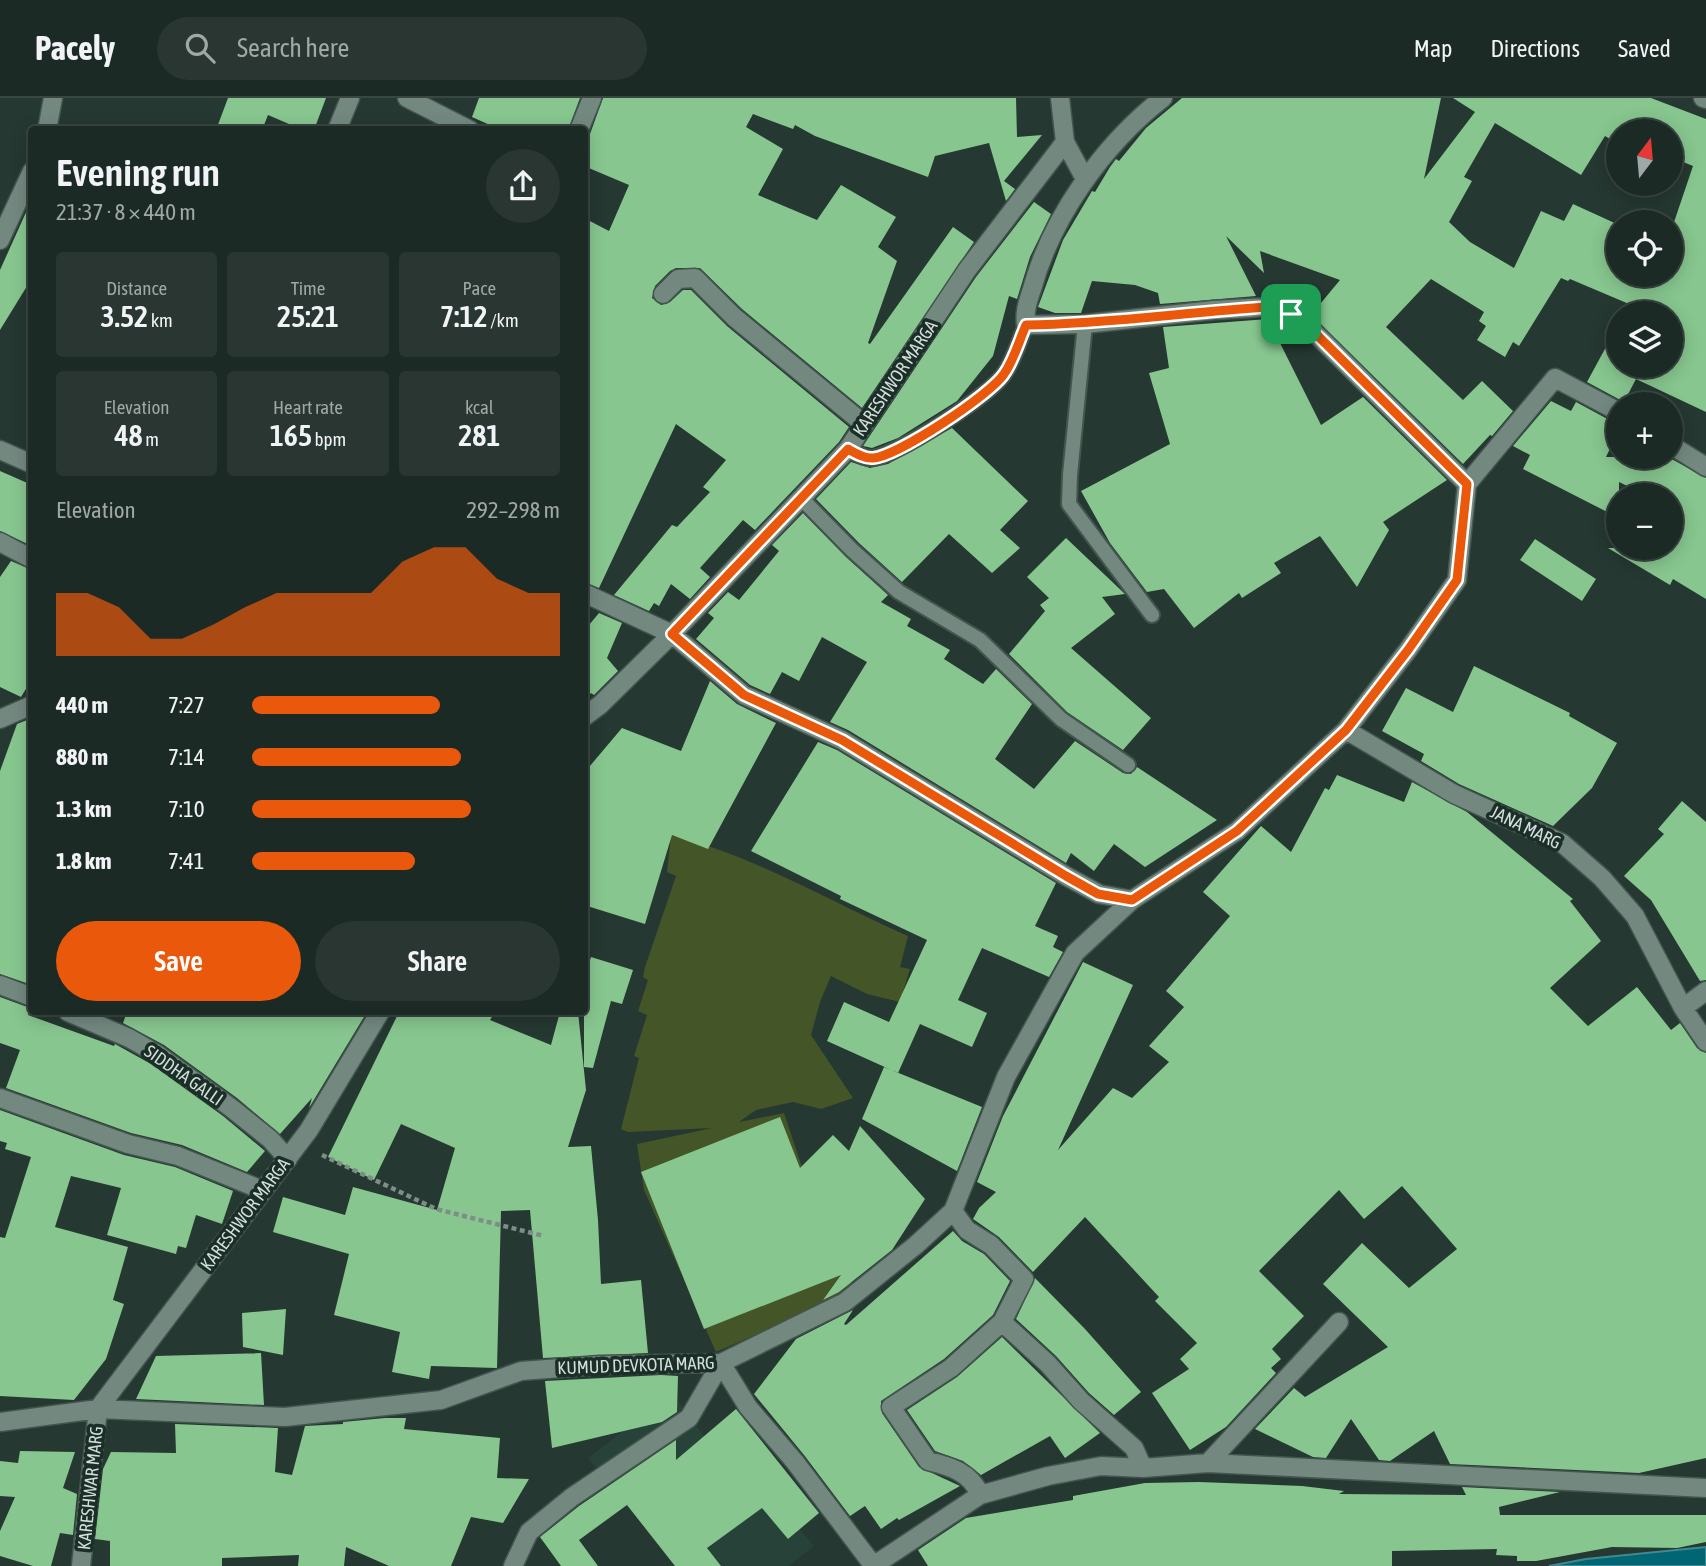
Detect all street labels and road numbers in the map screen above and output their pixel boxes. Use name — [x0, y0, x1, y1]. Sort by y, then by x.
street label: KARESHWOR MARGA — [848, 316, 942, 440]
street label: JANA MARG — [1487, 801, 1565, 853]
street label: SIDDHA GALLI — [141, 1040, 227, 1110]
street label: KARESHWOR MARGA — [196, 1154, 294, 1274]
street label: KUMUD DEVKOTA MARG — [557, 1352, 715, 1378]
street label: KARESHWAR MARG — [73, 1425, 107, 1551]

